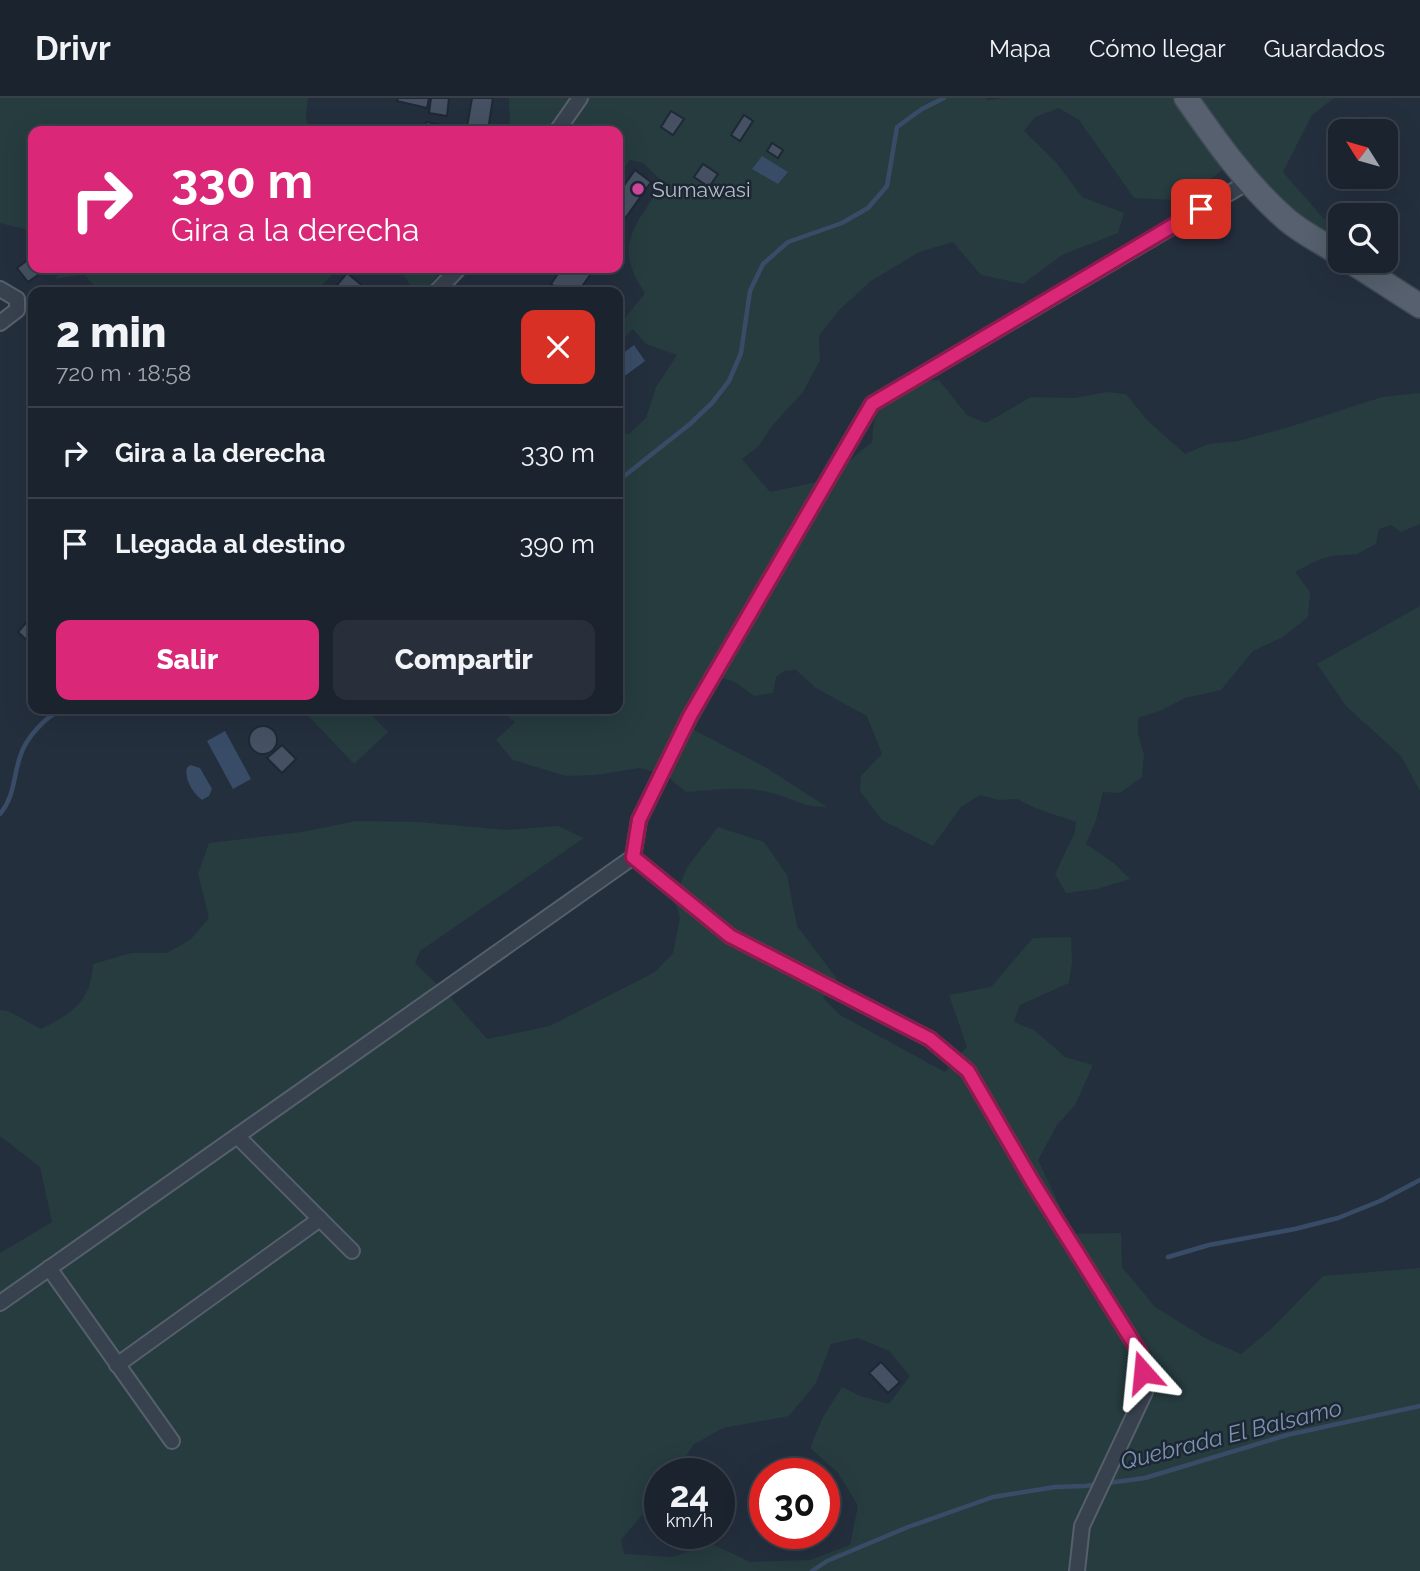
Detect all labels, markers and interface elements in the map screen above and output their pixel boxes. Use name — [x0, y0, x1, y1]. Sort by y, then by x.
text: Drivr — [35, 29, 111, 68]
text: Mapa — [989, 34, 1051, 63]
text: Cómo llegar — [1089, 34, 1226, 63]
text: Guardados — [1264, 34, 1385, 63]
north arrow — [1328, 119, 1398, 189]
map controls — [1328, 119, 1398, 273]
text: 330 m — [171, 152, 313, 209]
icon: right — [56, 154, 147, 245]
place label: Sumawasi — [652, 177, 751, 202]
pin — [1171, 179, 1231, 239]
marker: Sumawasi — [630, 181, 646, 197]
icon: arrive — [1182, 190, 1220, 228]
button: search — [1328, 203, 1398, 273]
text: Gira a la derecha — [171, 211, 419, 248]
text: 2 min — [56, 308, 166, 357]
button: close — [521, 310, 595, 384]
text: 720 m · 18:58 — [56, 359, 191, 386]
icon: right — [56, 434, 94, 472]
text: Gira a la derecha — [115, 438, 325, 468]
text: 330 m — [521, 438, 595, 468]
icon: arrive — [56, 525, 94, 563]
text: Llegada al destino — [115, 529, 345, 559]
text: 390 m — [519, 529, 595, 559]
button: Salir — [56, 620, 319, 700]
button: Compartir — [333, 620, 595, 700]
position arrow — [1106, 1335, 1180, 1409]
water label: Quebrada El Balsamo — [1117, 1393, 1345, 1475]
speed limit sign: 30 — [749, 1458, 840, 1549]
text: 24 — [670, 1474, 709, 1515]
text: km/h — [666, 1510, 713, 1531]

